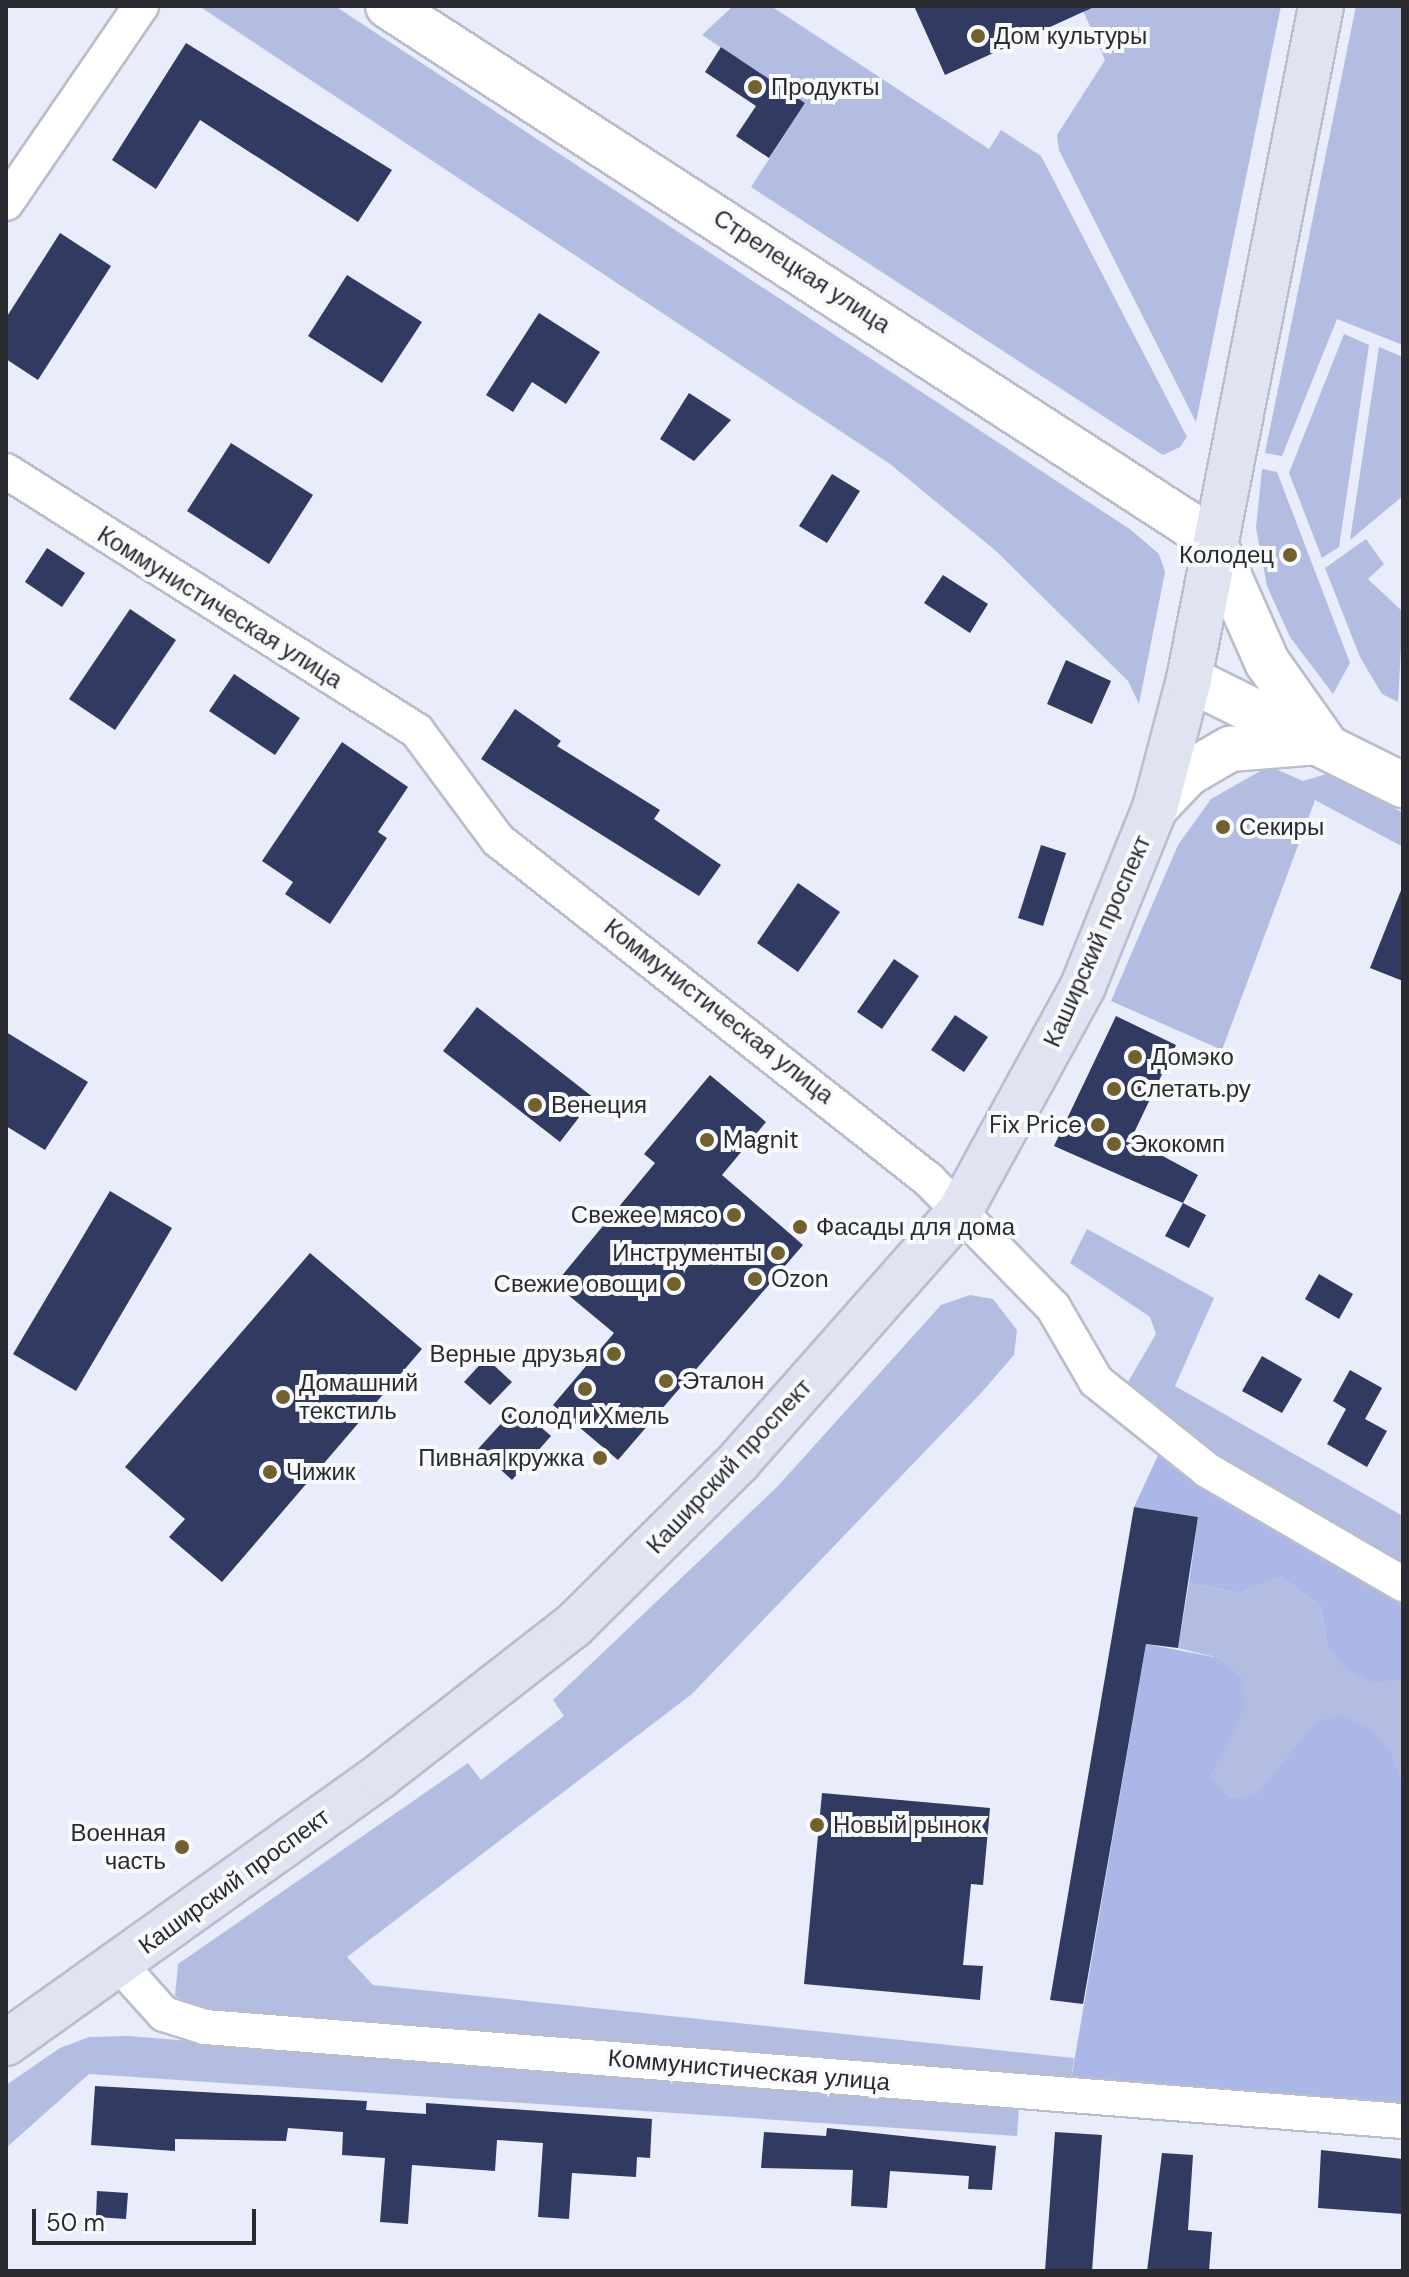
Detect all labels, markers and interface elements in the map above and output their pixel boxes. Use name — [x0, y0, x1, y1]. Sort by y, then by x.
place label: Дом культуры — [994, 22, 1147, 50]
marker: Дом культуры — [969, 27, 987, 45]
place label: Продукты — [771, 73, 879, 101]
marker: Продукты — [746, 78, 764, 96]
street label: Стрелецкая улица — [708, 203, 896, 339]
street label: Коммунистическая улица — [92, 520, 348, 694]
place label: Колодец — [1179, 541, 1274, 569]
marker: Колодец — [1281, 546, 1299, 564]
place label: Секиры — [1239, 813, 1324, 841]
marker: Секиры — [1214, 818, 1232, 836]
street label: Каширский проспект — [1037, 831, 1157, 1051]
street label: Коммунистическая улица — [599, 912, 839, 1110]
place label: Домэко — [1151, 1043, 1234, 1071]
marker: Домэко — [1126, 1048, 1144, 1066]
place label: Слетать.ру — [1130, 1075, 1251, 1103]
marker: Слетать.ру — [1105, 1080, 1123, 1098]
place label: Венеция — [551, 1091, 647, 1119]
marker: Венеция — [526, 1096, 544, 1114]
place label: Fix Price — [989, 1111, 1082, 1139]
marker: Fix Price — [1089, 1116, 1107, 1134]
place label: Magnit — [723, 1126, 799, 1154]
place label: Экокомп — [1130, 1130, 1225, 1158]
marker: Magnit — [698, 1131, 716, 1149]
marker: Экокомп — [1105, 1135, 1123, 1153]
place label: Свежее мясо — [571, 1201, 718, 1229]
marker: Свежее мясо — [725, 1206, 743, 1224]
place label: Фасады для дома — [816, 1213, 1015, 1241]
marker: Фасады для дома — [791, 1218, 809, 1236]
place label: Инструменты — [612, 1239, 762, 1267]
marker: Инструменты — [769, 1244, 787, 1262]
place label: Ozon — [771, 1265, 829, 1293]
place label: Свежие овощи — [494, 1270, 658, 1298]
marker: Ozon — [746, 1270, 764, 1288]
marker: Свежие овощи — [665, 1275, 683, 1293]
place label: Верные друзья — [429, 1340, 598, 1368]
marker: Верные друзья — [605, 1345, 623, 1363]
place label: Эталон — [682, 1367, 764, 1395]
place label: Домашний текстиль — [299, 1369, 418, 1425]
marker: Эталон — [657, 1372, 675, 1390]
street label: Каширский проспект — [640, 1373, 818, 1559]
marker: Солод и Хмель — [576, 1380, 594, 1398]
marker: Домашний текстиль — [274, 1388, 292, 1406]
place label: Солод и Хмель — [501, 1402, 669, 1430]
place label: Пивная кружка — [418, 1444, 584, 1472]
marker: Пивная кружка — [591, 1449, 609, 1467]
place label: Чижик — [286, 1458, 355, 1486]
marker: Чижик — [261, 1463, 279, 1481]
street label: Каширский проспект — [133, 1802, 335, 1960]
place label: Новый рынок — [833, 1811, 981, 1839]
marker: Новый рынок — [808, 1816, 826, 1834]
place label: Военная часть — [70, 1819, 166, 1875]
marker: Военная часть — [173, 1838, 191, 1856]
street label: Коммунистическая улица — [607, 2043, 891, 2097]
scale bar — [36, 2193, 260, 2243]
text: 50 m — [46, 2207, 105, 2238]

